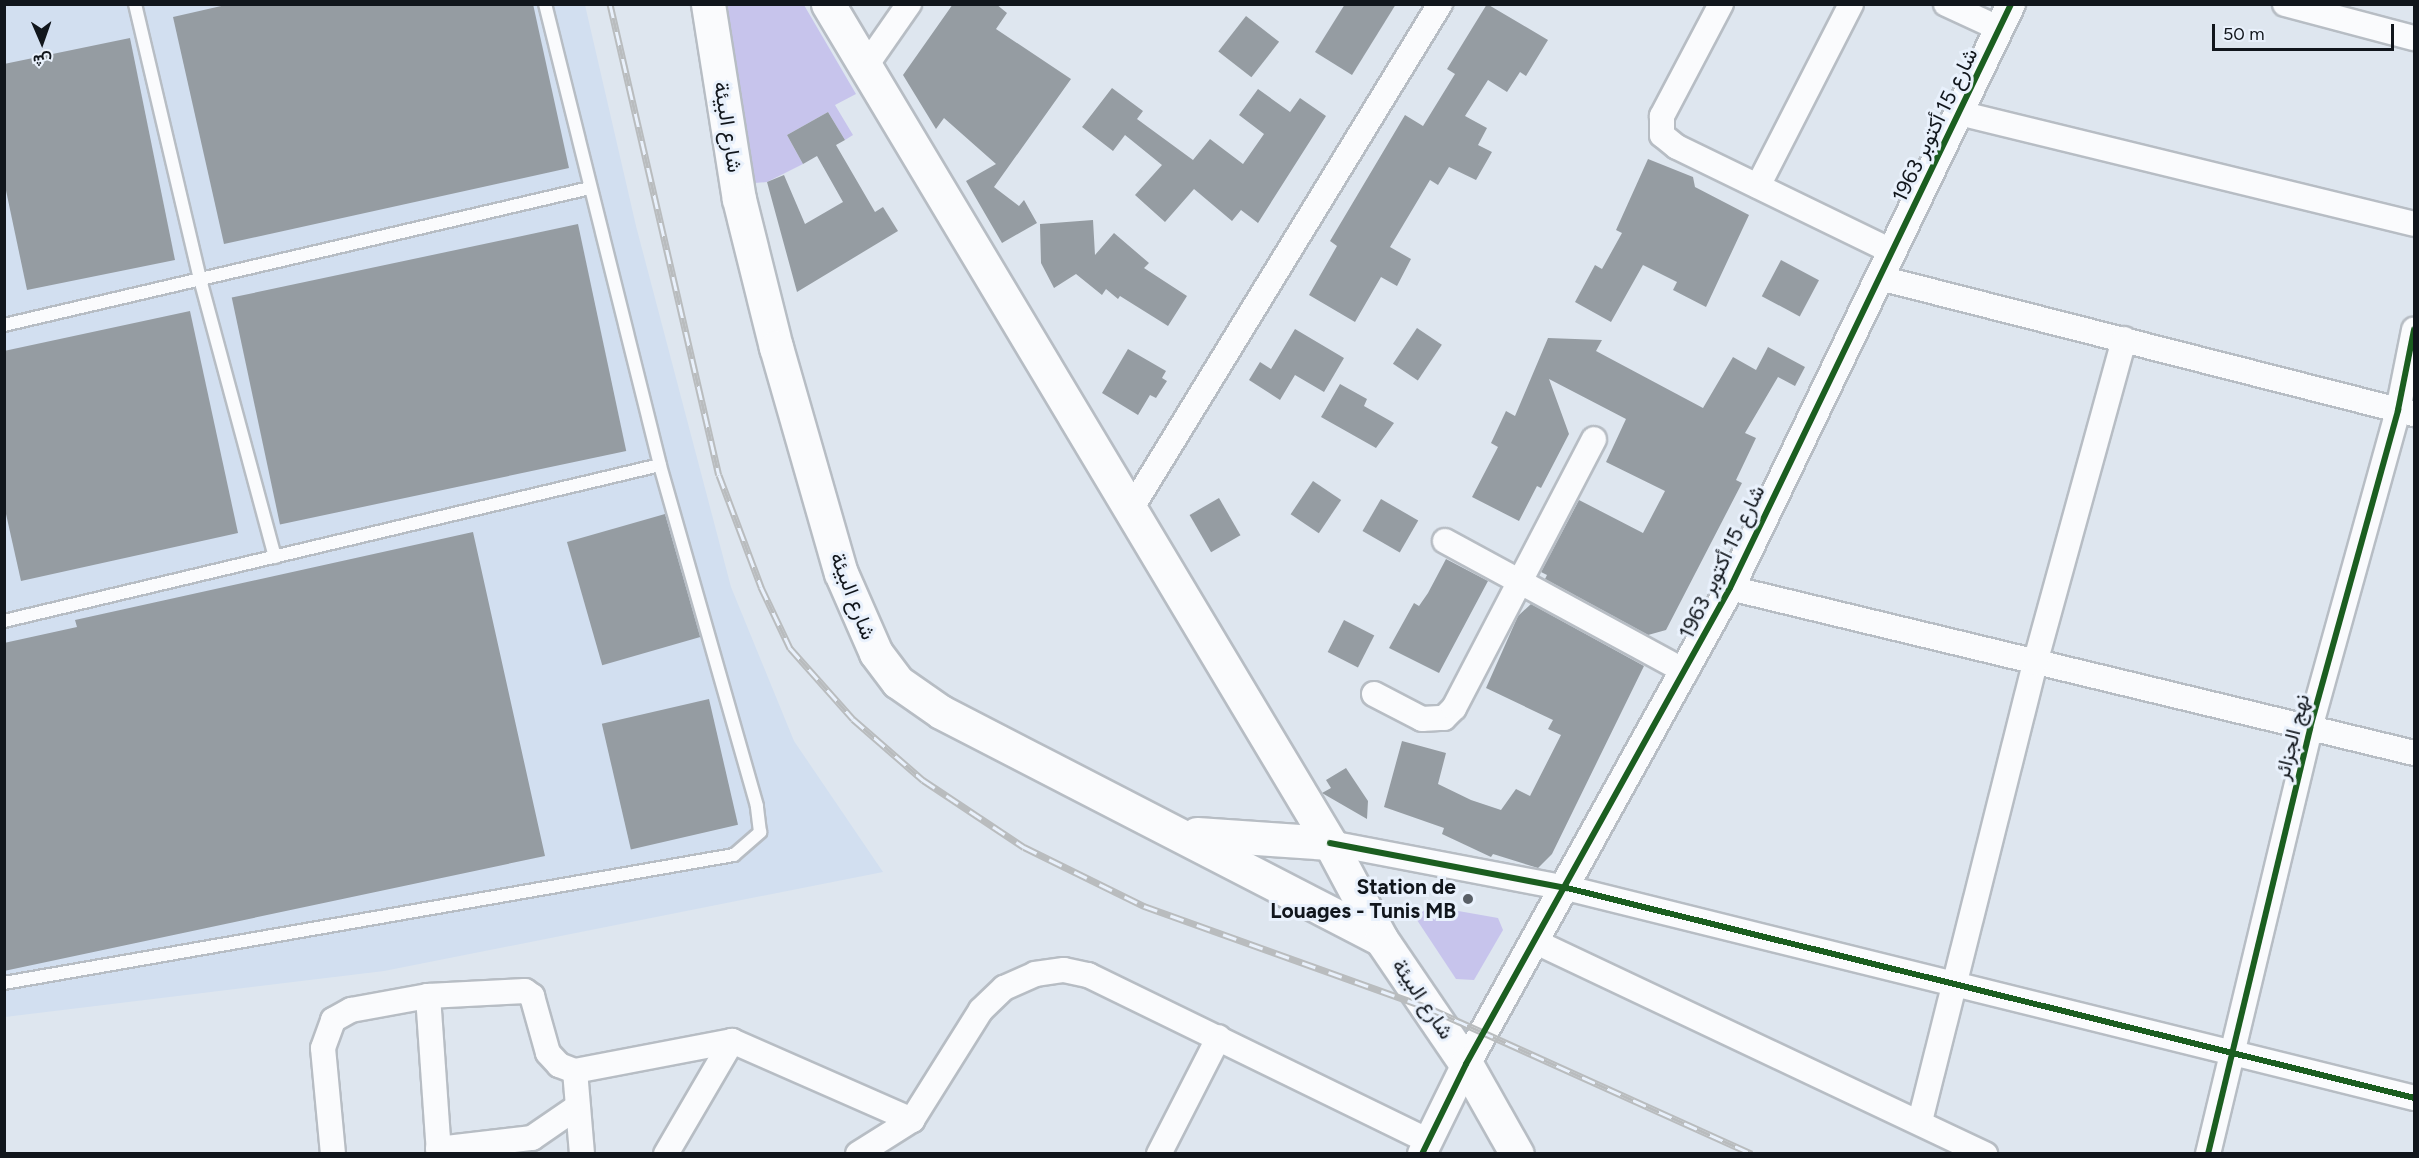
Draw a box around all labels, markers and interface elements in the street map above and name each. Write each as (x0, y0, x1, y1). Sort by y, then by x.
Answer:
north arrow (12, 12, 72, 72)
scale bar (2215, 12, 2396, 50)
text: 50 m (2223, 23, 2265, 45)
street label: شارع 15 أكتوبر 1963 (1887, 44, 1983, 206)
text: ش (33, 51, 53, 70)
street label: شارع البيئة (708, 80, 748, 174)
street label: شارع 15 أكتوبر 1963 (1674, 481, 1770, 643)
street label: شارع البيئة (825, 549, 881, 643)
street label: نهج الجزائر (2269, 692, 2315, 782)
place label: Station de Louages - Tunis MB (1270, 874, 1456, 924)
marker: Station de Louages - Tunis MB (1461, 892, 1475, 906)
street label: شارع البيئة (1387, 954, 1459, 1044)

